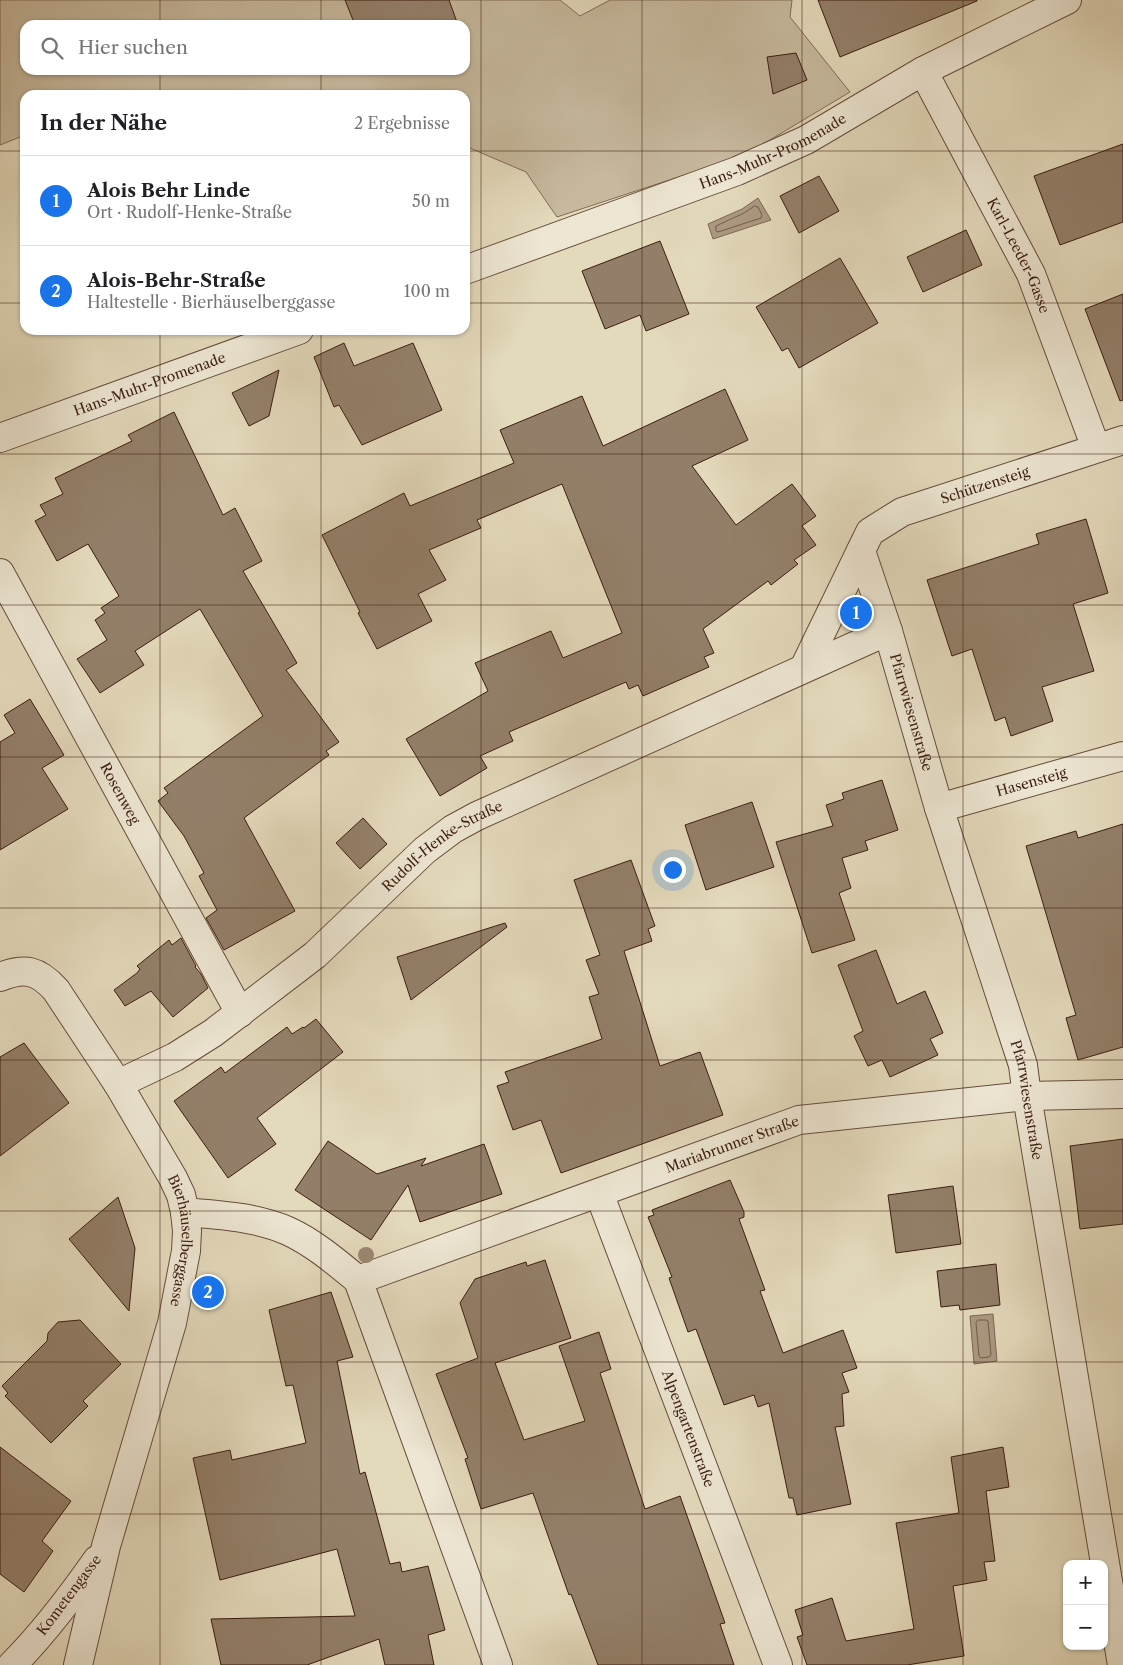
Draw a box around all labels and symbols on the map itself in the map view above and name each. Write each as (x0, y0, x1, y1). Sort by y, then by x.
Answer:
street label: Hans-Muhr-Promenade (697, 109, 850, 193)
street label: Karl-Leeder-Gasse (983, 195, 1054, 316)
street label: Hans-Muhr-Promenade (71, 348, 228, 420)
street label: Schützensteig (938, 462, 1032, 508)
pin: 1 (840, 594, 872, 632)
street label: Pfarrwiesenstraße (886, 651, 937, 773)
street label: Rosenweg (96, 759, 145, 828)
street label: Hasensteig (994, 763, 1069, 800)
street label: Rudolf-Henke-Straße (378, 797, 505, 895)
your location (660, 857, 686, 883)
street label: Pfarrwiesenstraße (1006, 1038, 1047, 1161)
street label: Mariabrunner Straße (663, 1112, 802, 1177)
street label: Bierhäuselberggasse (164, 1172, 196, 1309)
pin: 2 (192, 1273, 224, 1311)
street label: Alpengartenstraße (658, 1367, 719, 1490)
street label: Kometengasse (33, 1551, 105, 1639)

